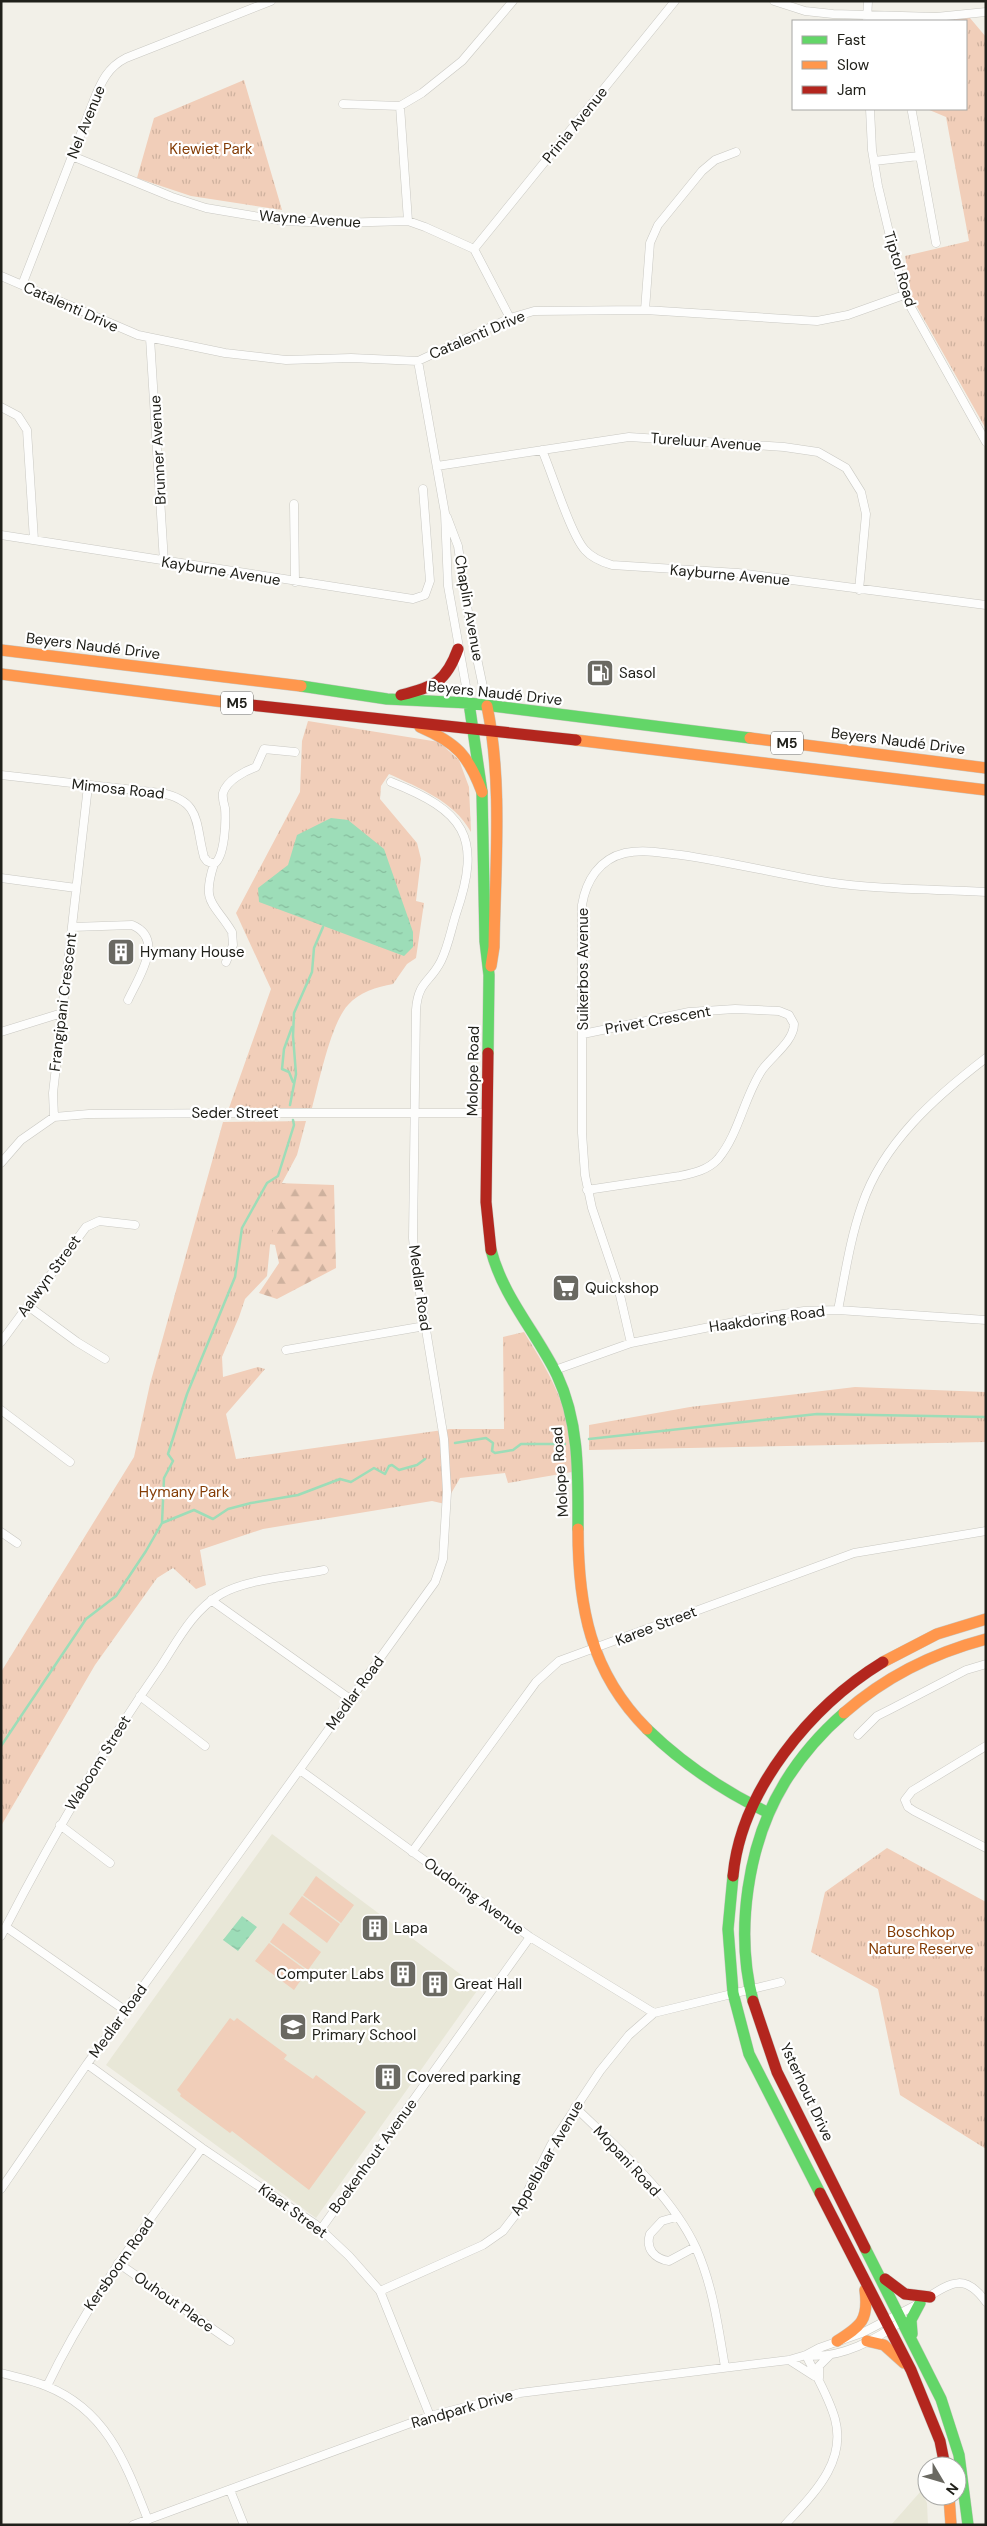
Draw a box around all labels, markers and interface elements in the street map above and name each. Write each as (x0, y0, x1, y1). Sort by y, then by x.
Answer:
legend (792, 20, 967, 110)
text: Fast (837, 30, 866, 50)
text: Slow (837, 55, 870, 75)
text: Jam (837, 80, 866, 100)
street label: Nel Avenue (62, 82, 110, 162)
street label: Prinia Avenue (538, 82, 612, 168)
park label: Kiewiet Park (169, 139, 253, 159)
street label: Wayne Avenue (258, 205, 362, 233)
street label: Tiptol Road (879, 229, 921, 309)
street label: Catalenti Drive (20, 277, 122, 337)
street label: Catalenti Drive (426, 306, 528, 364)
street label: Brunner Avenue (145, 395, 171, 505)
street label: Tureluur Avenue (650, 428, 762, 456)
street label: Kayburne Avenue (160, 552, 282, 590)
street label: Chaplin Avenue (450, 553, 488, 663)
street label: Kayburne Avenue (669, 560, 791, 590)
street label: Beyers Naudé Drive (25, 628, 161, 664)
fuel station icon: Sasol (585, 658, 615, 688)
place label: Sasol (619, 663, 656, 683)
street label: Beyers Naudé Drive (427, 676, 563, 710)
road number: M5 (221, 691, 253, 714)
street label: Beyers Naudé Drive (830, 723, 966, 759)
road number: M5 (771, 731, 803, 754)
street label: Mimosa Road (71, 774, 165, 804)
street label: Suikerbos Avenue (573, 908, 593, 1030)
street label: Frangipani Crescent (45, 931, 81, 1073)
building icon: Hymany House (106, 937, 136, 967)
place label: Hymany House (140, 942, 245, 962)
street label: Privet Crescent (603, 1001, 713, 1039)
street label: Molope Road (462, 1026, 484, 1116)
street label: Seder Street (191, 1103, 279, 1123)
street label: Aalwyn Street (13, 1231, 85, 1321)
street label: Medlar Road (404, 1244, 436, 1332)
supermarket icon: Quickshop (551, 1273, 581, 1303)
place label: Quickshop (585, 1278, 659, 1298)
street label: Haakdoring Road (708, 1301, 826, 1337)
street label: Molope Road (547, 1426, 573, 1518)
park label: Hymany Park (139, 1482, 230, 1502)
street label: Karee Street (613, 1601, 700, 1651)
street label: Medlar Road (321, 1652, 389, 1734)
street label: Waboom Street (61, 1711, 135, 1815)
street label: Oudoring Avenue (420, 1853, 528, 1939)
building icon: Lapa (360, 1913, 390, 1943)
place label: Lapa (394, 1918, 428, 1938)
park label: Boschkop Nature Reserve (868, 1922, 974, 1959)
building icon: Computer Labs (388, 1959, 418, 1989)
place label: Computer Labs (276, 1964, 384, 1984)
building icon: Great Hall (420, 1969, 450, 1999)
place label: Great Hall (454, 1974, 522, 1994)
street label: Medlar Road (84, 1980, 152, 2062)
place label: Rand Park Primary School (312, 2008, 416, 2045)
school or university icon: Rand Park Primary School (278, 2012, 308, 2042)
street label: Ysterhout Drive (776, 2040, 838, 2144)
building icon: Covered parking (373, 2062, 403, 2092)
place label: Covered parking (407, 2067, 521, 2087)
street label: Boekenhout Avenue (324, 2094, 422, 2218)
street label: Appelblaar Avenue (506, 2097, 588, 2219)
street label: Mopani Road (589, 2121, 665, 2201)
street label: Kiaat Street (254, 2179, 332, 2243)
street label: Kersboom Road (79, 2213, 159, 2315)
street label: Ouhout Place (130, 2267, 218, 2337)
street label: Randpark Drive (409, 2385, 515, 2433)
north arrow (917, 2456, 967, 2506)
text: N (942, 2479, 962, 2499)

